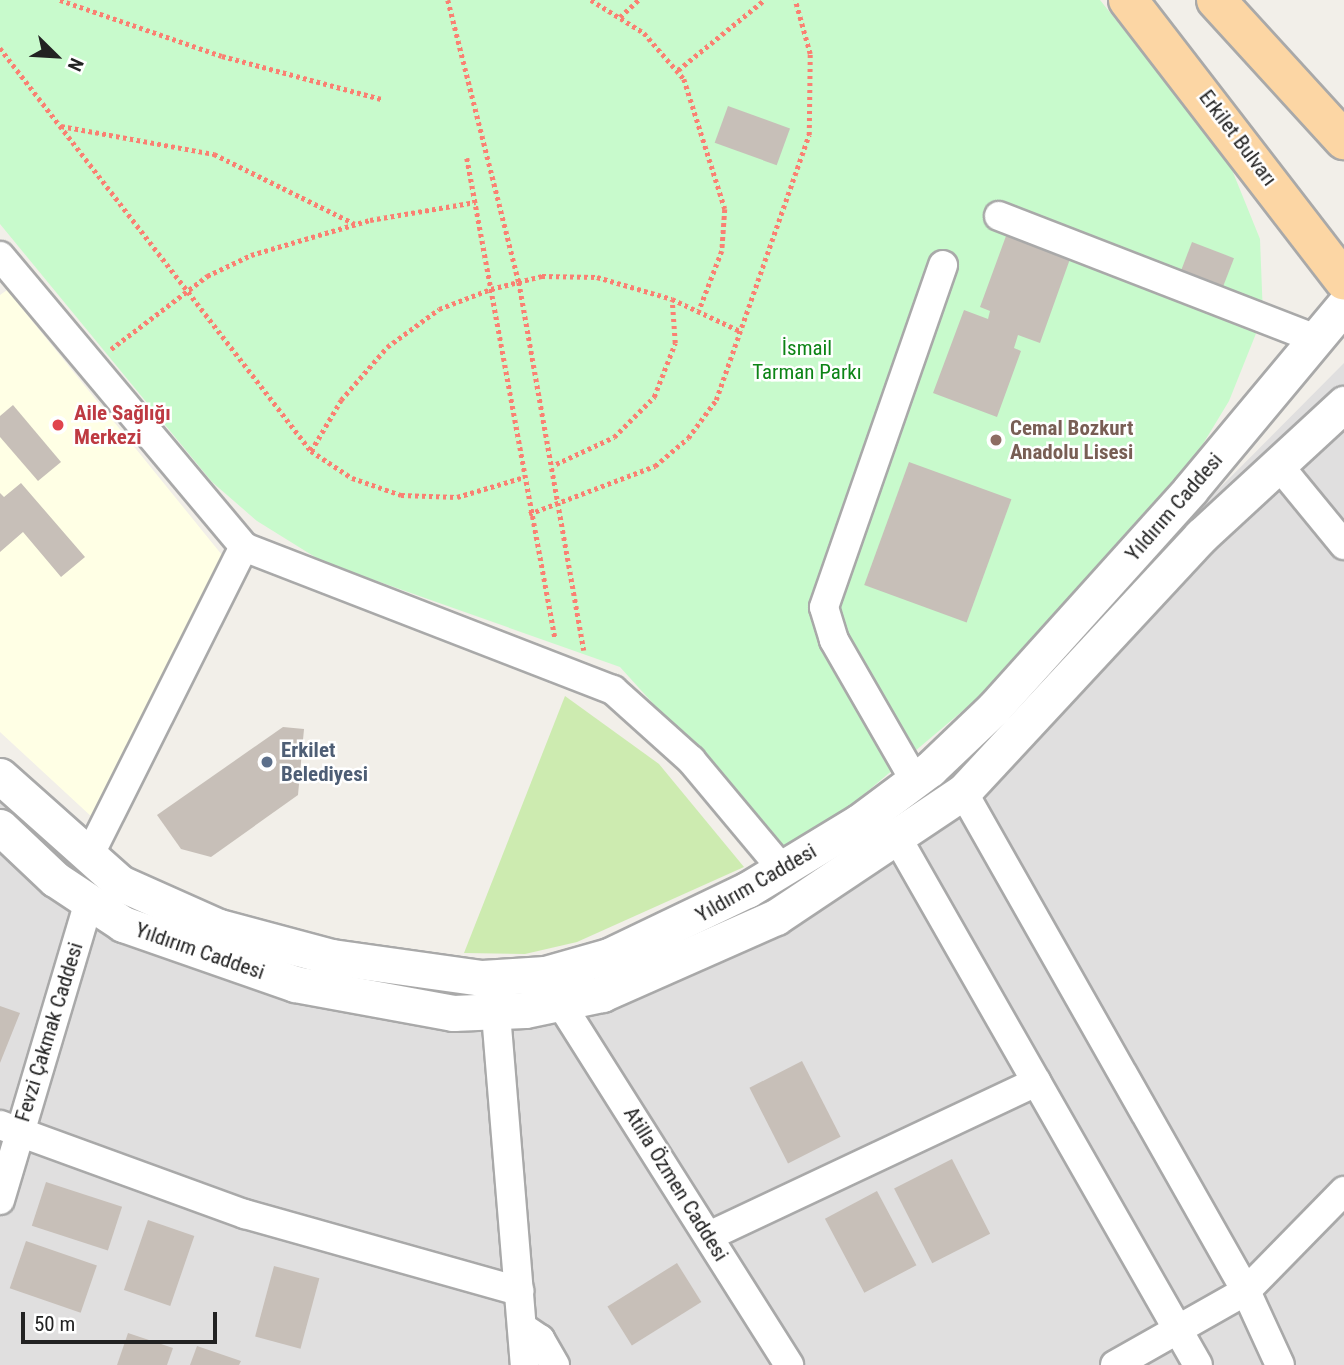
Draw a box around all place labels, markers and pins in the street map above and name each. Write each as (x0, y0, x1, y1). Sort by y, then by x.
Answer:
place label: Aile Sağlığı Merkezi (74, 400, 171, 450)
marker: Aile Sağlığı Merkezi (48, 415, 68, 435)
place label: Cemal Bozkurt Anadolu Lisesi (1010, 415, 1133, 465)
marker: Cemal Bozkurt Anadolu Lisesi (988, 432, 1004, 448)
place label: Erkilet Belediyesi (281, 737, 368, 787)
marker: Erkilet Belediyesi (259, 754, 275, 770)

